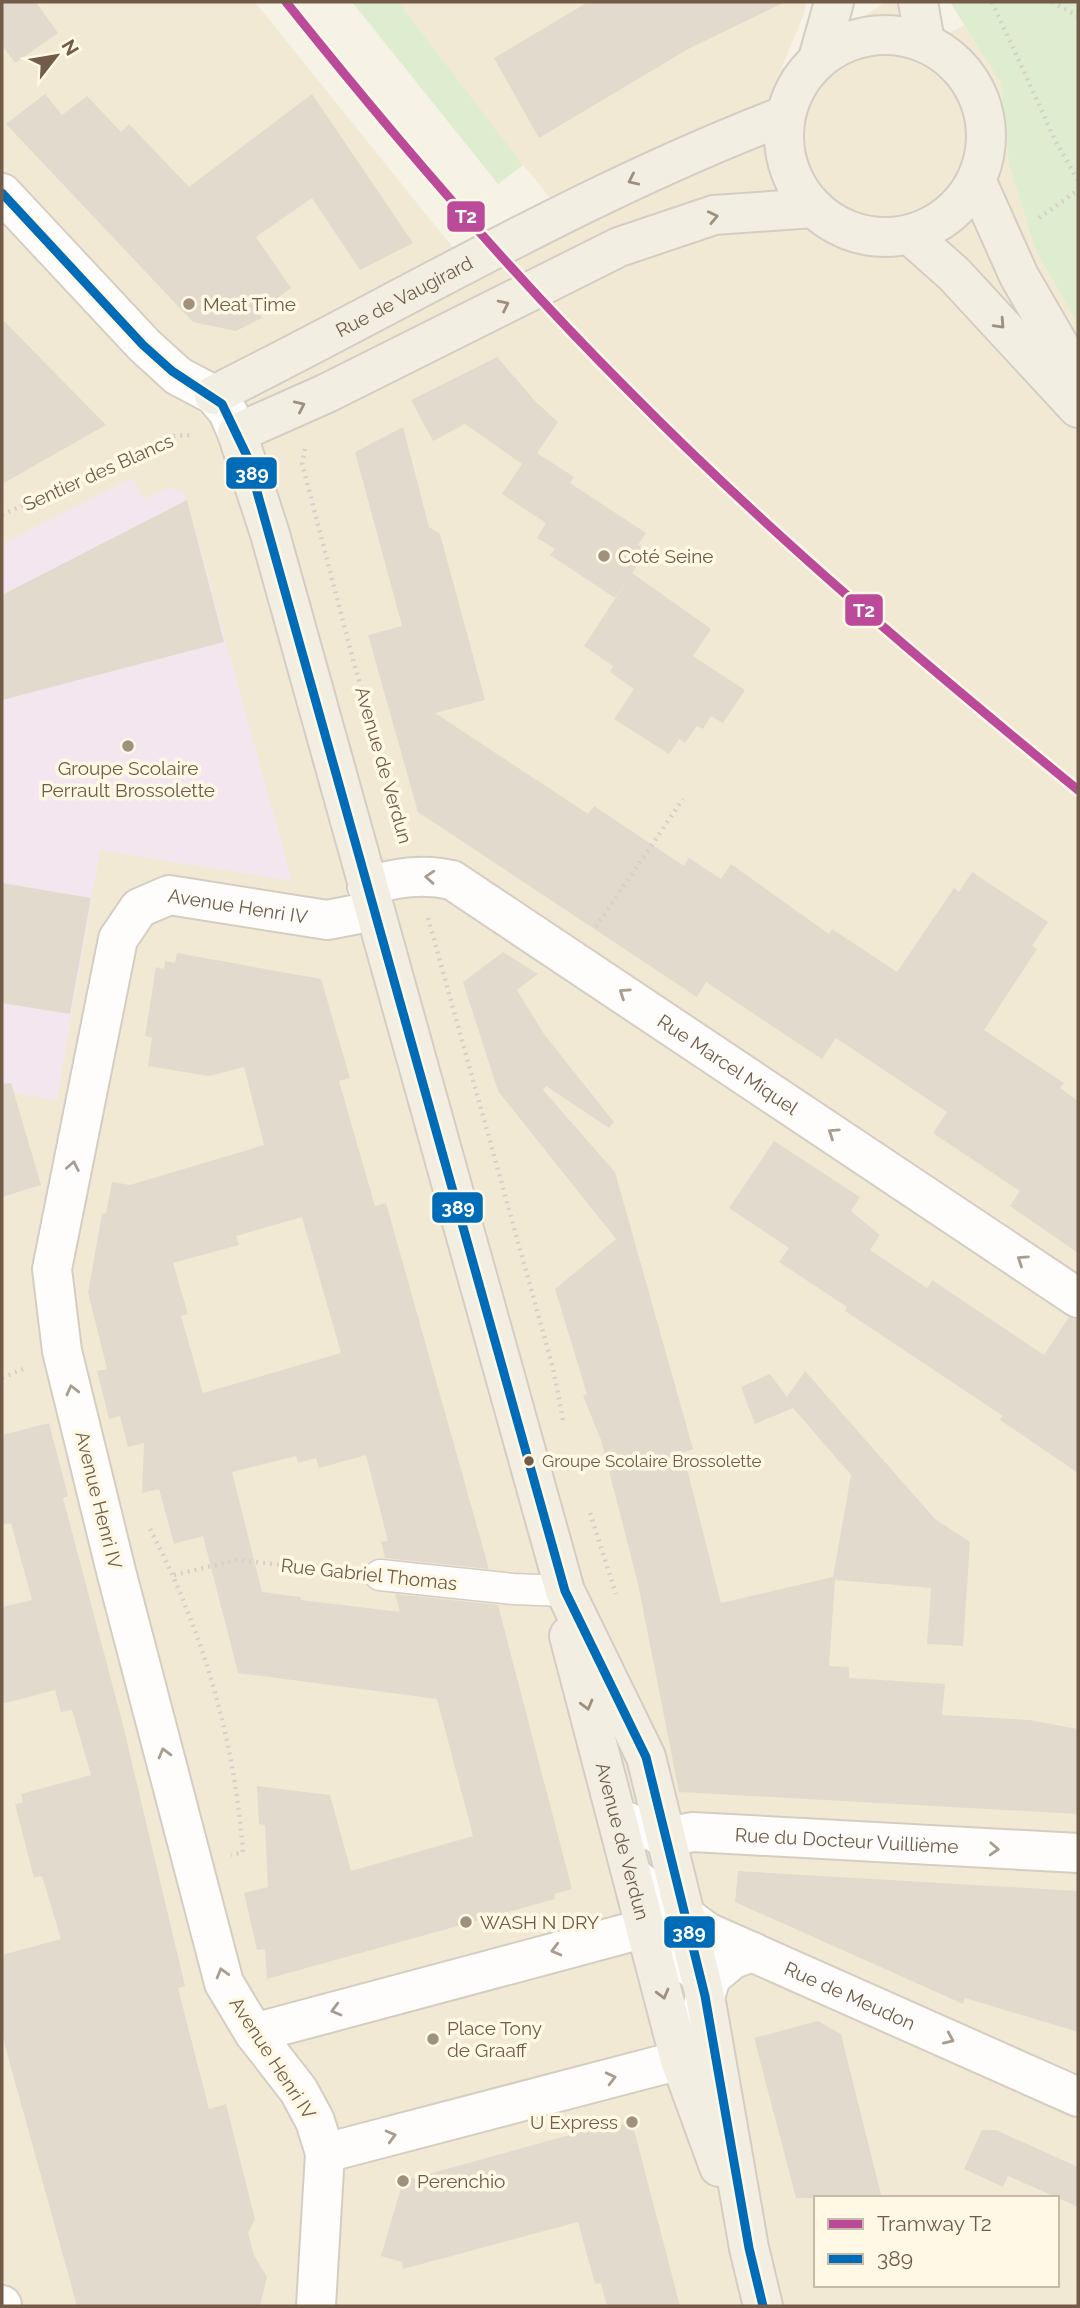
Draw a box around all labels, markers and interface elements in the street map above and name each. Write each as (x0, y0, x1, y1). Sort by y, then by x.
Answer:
north arrow (21, 21, 91, 91)
text: N (57, 35, 84, 59)
one-way arrow (628, 172, 640, 186)
line badge: T2 (446, 200, 486, 233)
text: T2 (455, 205, 477, 227)
one-way arrow (707, 211, 719, 226)
street label: Rue de Vaugirard (332, 251, 476, 341)
place label: Meat Time (203, 293, 296, 315)
marker: Meat Time (181, 296, 197, 312)
one-way arrow (497, 299, 509, 313)
one-way arrow (992, 316, 1005, 329)
one-way arrow (292, 400, 305, 414)
street label: Sentier des Blancs (19, 429, 177, 515)
line badge: 389 (225, 456, 278, 490)
text: 389 (235, 462, 269, 484)
place label: Coté Seine (618, 545, 713, 567)
marker: Coté Seine (596, 548, 612, 564)
line badge: T2 (844, 593, 884, 627)
text: T2 (853, 599, 875, 621)
street label: Avenue de Verdun (351, 684, 417, 846)
marker: Groupe Scolaire Perrault Brossolette (120, 738, 136, 754)
place label: Groupe Scolaire Perrault Brossolette (41, 757, 215, 801)
one-way arrow (425, 869, 436, 884)
street label: Avenue Henri IV (167, 884, 309, 928)
one-way arrow (619, 988, 632, 1001)
street label: Rue Marcel Miquel (654, 1010, 803, 1119)
one-way arrow (828, 1129, 841, 1141)
one-way arrow (64, 1160, 79, 1172)
line badge: 389 (431, 1191, 484, 1224)
text: 389 (441, 1196, 475, 1218)
one-way arrow (1016, 1255, 1029, 1268)
one-way arrow (66, 1384, 80, 1396)
street label: Avenue Henri IV (71, 1429, 127, 1571)
place label: Groupe Scolaire Brossolette (542, 1451, 762, 1471)
marker: Groupe Scolaire Brossolette (522, 1454, 536, 1468)
street label: Rue Gabriel Thomas (280, 1554, 458, 1594)
one-way arrow (579, 1699, 593, 1711)
one-way arrow (158, 1747, 172, 1759)
street label: Avenue de Verdun (592, 1760, 654, 1922)
street label: Rue du Docteur Vuillième (734, 1823, 959, 1857)
one-way arrow (988, 1841, 999, 1856)
place label: WASH N DRY (480, 1911, 600, 1933)
marker: WASH N DRY (458, 1914, 474, 1930)
line badge: 389 (663, 1915, 716, 1949)
text: 389 (672, 1921, 706, 1943)
one-way arrow (550, 1942, 562, 1956)
street label: Rue de Meudon (781, 1957, 919, 2034)
one-way arrow (215, 1967, 230, 1979)
one-way arrow (655, 1988, 669, 2000)
street label: Avenue Henri IV (225, 1993, 321, 2123)
one-way arrow (331, 2002, 343, 2016)
place label: Place Tony de Graaff (447, 2017, 542, 2061)
marker: Place Tony de Graaff (425, 2031, 441, 2047)
one-way arrow (941, 2031, 954, 2045)
one-way arrow (605, 2072, 617, 2086)
place label: U Express (530, 2111, 618, 2133)
marker: U Express (624, 2114, 640, 2130)
one-way arrow (385, 2130, 397, 2144)
place label: Perenchio (417, 2170, 505, 2192)
marker: Perenchio (395, 2173, 411, 2189)
legend (814, 2196, 1059, 2287)
text: Tramway T2 (877, 2211, 992, 2236)
text: 389 (877, 2246, 913, 2271)

